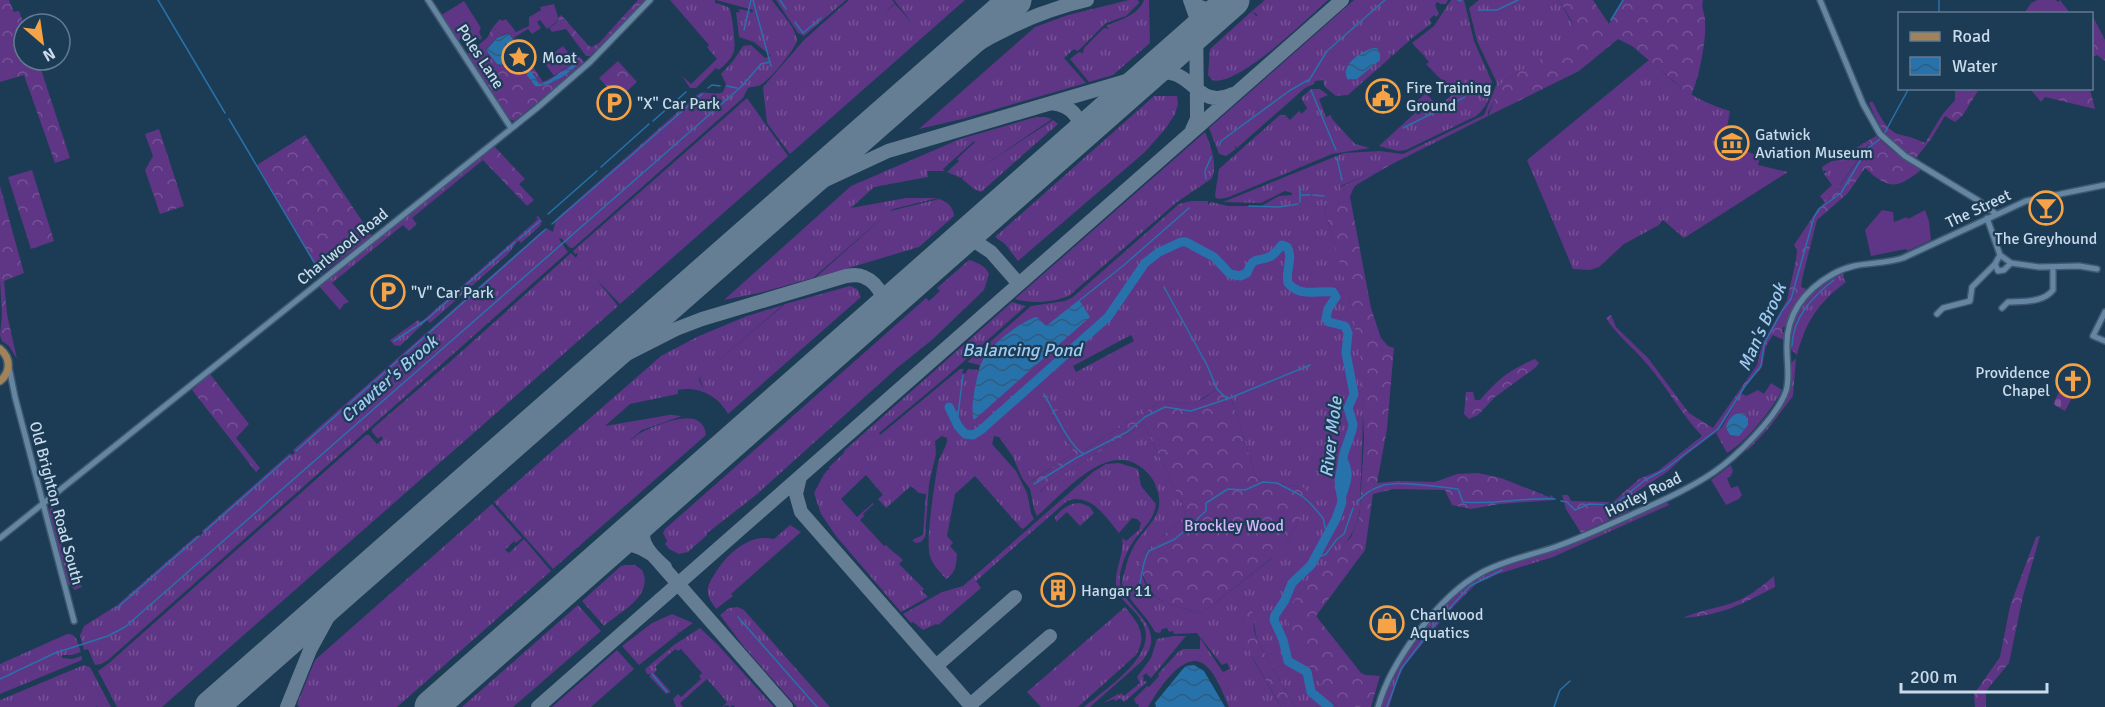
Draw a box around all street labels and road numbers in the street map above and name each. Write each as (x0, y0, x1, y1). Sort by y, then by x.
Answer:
street label: Poles Lane (452, 20, 508, 93)
street label: The Street (1943, 185, 2015, 233)
street label: Charlwood Road (293, 204, 392, 290)
street label: Old Brighton Road South (25, 419, 87, 587)
street label: Horley Road (1602, 468, 1685, 522)

